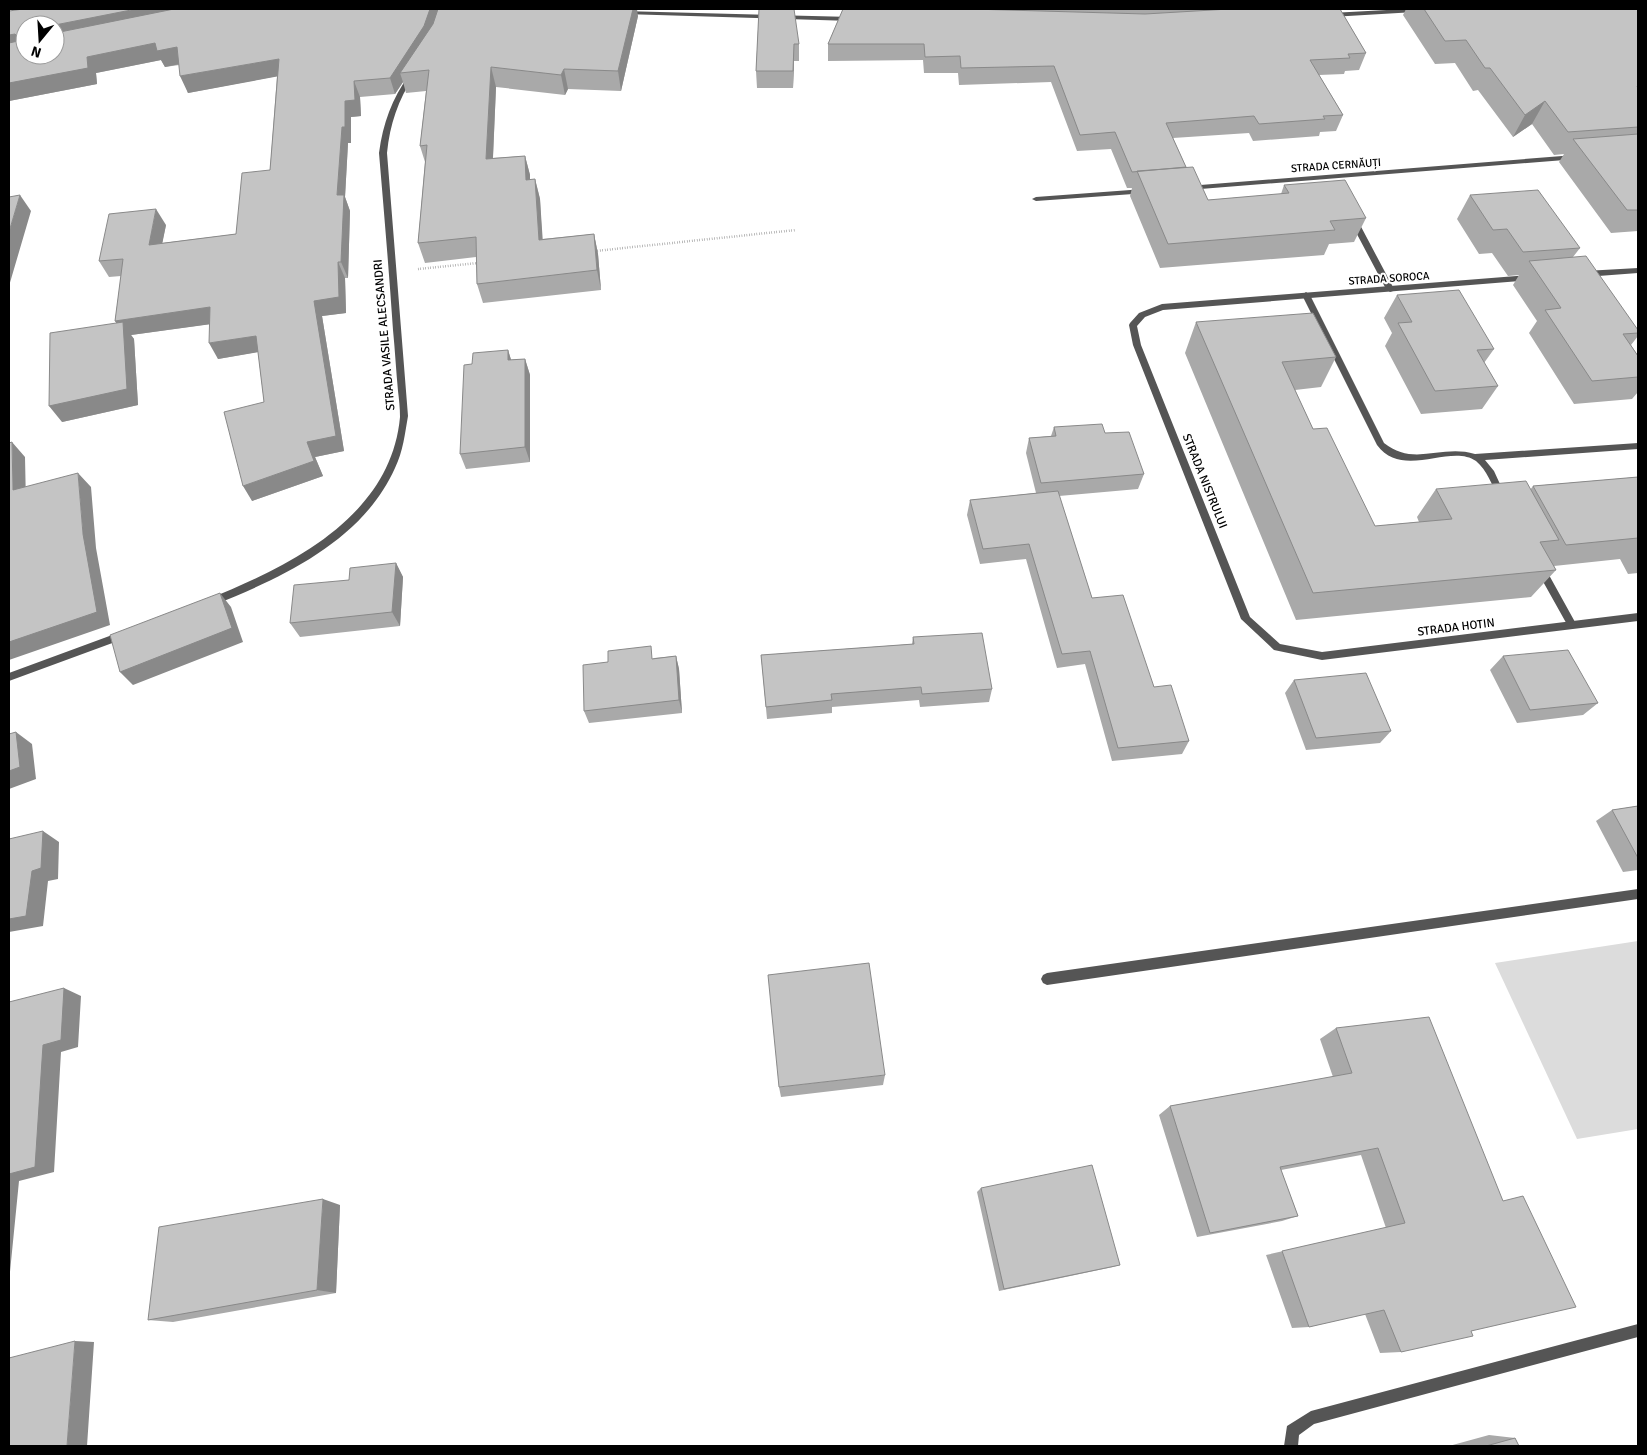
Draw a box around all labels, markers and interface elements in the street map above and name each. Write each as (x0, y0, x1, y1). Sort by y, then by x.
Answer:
north arrow (15, 15, 65, 65)
text: N (29, 42, 43, 61)
street label: STRADA CERNĂUȚI (1291, 155, 1381, 175)
street label: STRADA VASILE ALECSANDRI (370, 259, 399, 411)
street label: STRADA SOROCA (1348, 269, 1430, 288)
street label: STRADA NISTRULUI (1179, 432, 1230, 531)
street label: STRADA HOTIN (1417, 615, 1496, 640)

